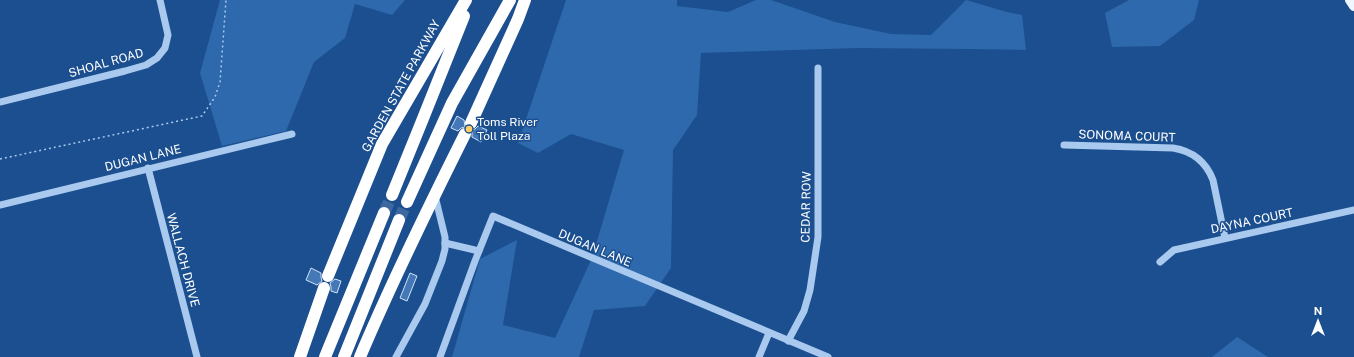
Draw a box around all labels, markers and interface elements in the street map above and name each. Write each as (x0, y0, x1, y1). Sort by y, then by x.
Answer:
street label: GARDEN STATE PARKWAY (359, 17, 444, 155)
street label: SHOAL ROAD (67, 46, 145, 80)
place label: Toms River Toll Plaza (477, 115, 538, 143)
marker: Toms River Toll Plaza (464, 124, 474, 134)
street label: SONOMA COURT (1078, 127, 1176, 145)
street label: DUGAN LANE (103, 142, 183, 174)
street label: CEDAR ROW (798, 171, 814, 243)
street label: DAYNA COURT (1210, 205, 1294, 237)
street label: WALLACH DRIVE (164, 212, 202, 308)
street label: DUGAN LANE (556, 226, 634, 270)
north arrow (1298, 301, 1338, 341)
text: N (1314, 305, 1322, 317)

